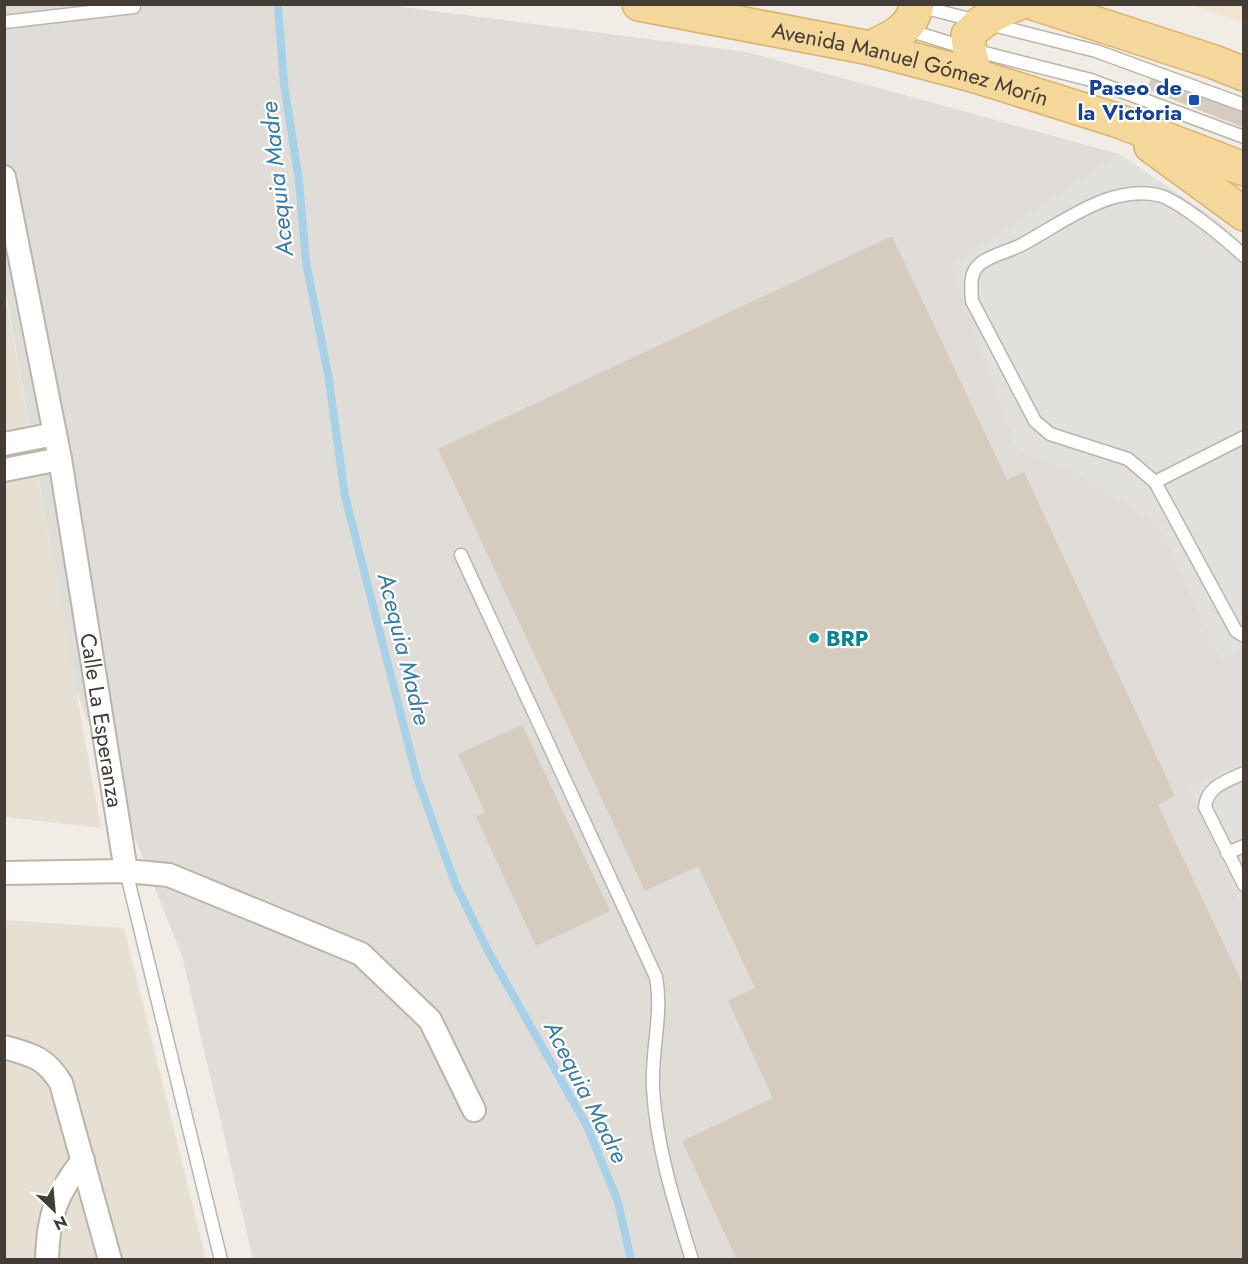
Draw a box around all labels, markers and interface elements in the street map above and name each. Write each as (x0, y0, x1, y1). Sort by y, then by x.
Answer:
street label: Avenida Manuel Gómez Morín (769, 14, 1053, 114)
place label: Paseo de la Victoria (1078, 71, 1182, 128)
marker: Paseo de la Victoria (1187, 93, 1201, 107)
water label: Acequia Madre (251, 100, 302, 259)
water label: Acequia Madre (368, 568, 440, 729)
place label: BRP (826, 622, 869, 654)
street label: Calle La Esperanza (72, 631, 132, 810)
marker: BRP (807, 631, 821, 645)
water label: Acequia Madre (535, 1014, 637, 1169)
north arrow (24, 1180, 84, 1240)
text: N (50, 1210, 71, 1236)

